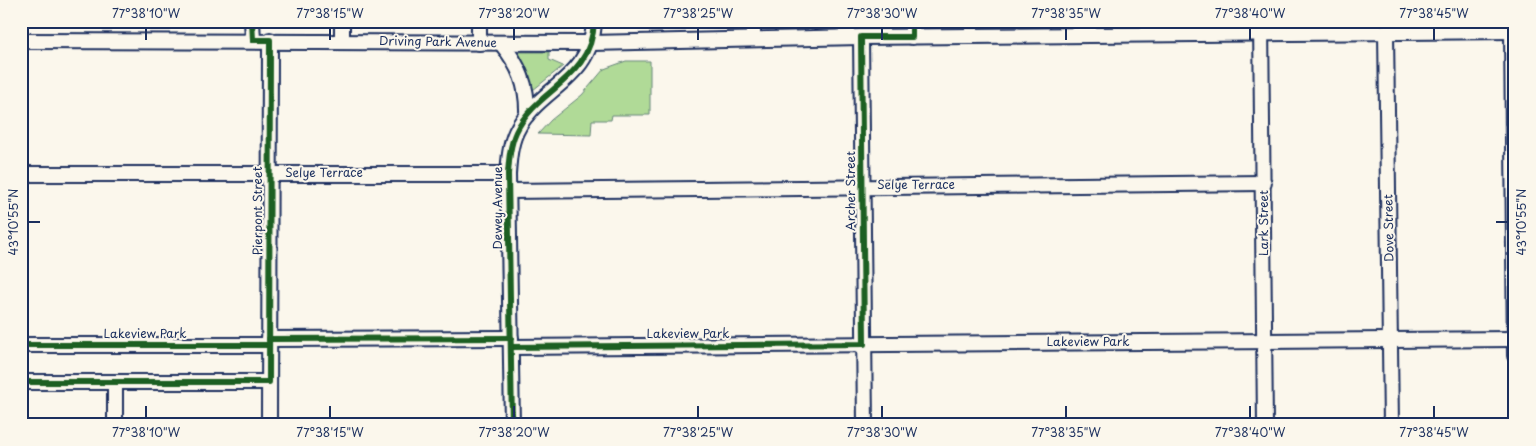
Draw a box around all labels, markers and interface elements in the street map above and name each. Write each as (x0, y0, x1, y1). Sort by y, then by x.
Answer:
text: 77°38'10"W (112, 4, 181, 22)
text: 77°38'15"W (296, 4, 364, 22)
text: 77°38'20"W (478, 4, 550, 22)
text: 77°38'25"W (663, 4, 734, 22)
text: 77°38'30"W (847, 4, 918, 22)
text: 77°38'35"W (1031, 4, 1101, 22)
text: 77°38'40"W (1215, 4, 1286, 22)
text: 77°38'45"W (1399, 4, 1469, 22)
street label: Driving Park Avenue (379, 31, 498, 51)
street label: Archer Street (841, 151, 859, 231)
street label: Selye Terrace (285, 163, 363, 181)
street label: Pierpont Street (248, 166, 266, 256)
street label: Dewey Avenue (488, 166, 506, 250)
street label: Selye Terrace (877, 175, 955, 193)
text: 43°10'55"N (4, 189, 22, 255)
text: 43°10'55"N (1512, 189, 1530, 255)
street label: Lark Street (1254, 190, 1272, 256)
street label: Dove Street (1378, 194, 1398, 262)
street label: Lakeview Park (104, 324, 186, 342)
street label: Lakeview Park (647, 324, 729, 342)
street label: Lakeview Park (1047, 332, 1129, 350)
text: 77°38'10"W (112, 423, 181, 441)
text: 77°38'15"W (296, 423, 364, 441)
text: 77°38'20"W (478, 423, 550, 441)
text: 77°38'25"W (663, 423, 734, 441)
text: 77°38'30"W (847, 423, 918, 441)
text: 77°38'35"W (1031, 423, 1101, 441)
text: 77°38'40"W (1215, 423, 1286, 441)
text: 77°38'45"W (1399, 423, 1469, 441)

